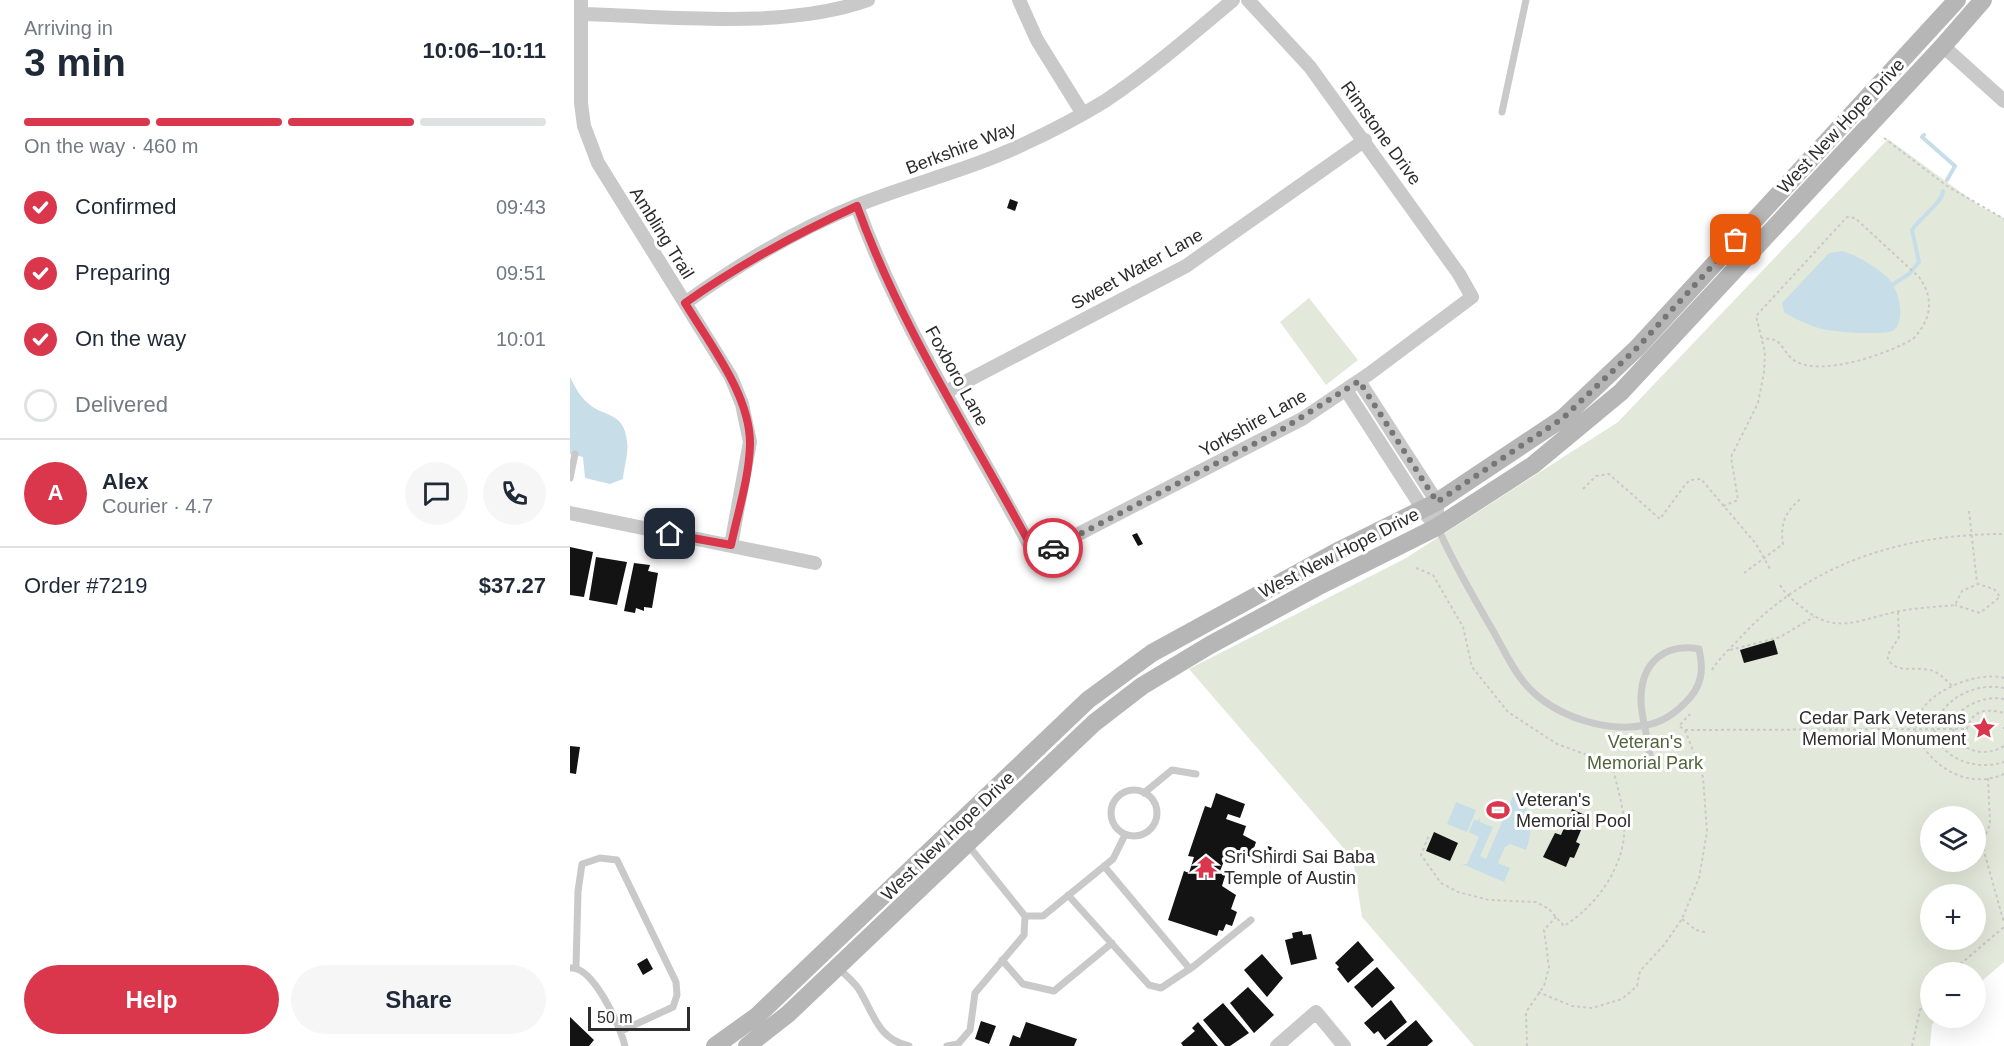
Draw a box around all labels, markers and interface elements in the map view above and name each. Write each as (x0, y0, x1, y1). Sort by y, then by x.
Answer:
text: Arriving in (24, 17, 113, 39)
text: 10:06–10:11 (422, 38, 546, 63)
text: 3 min (24, 41, 126, 84)
street label: West New Hope Drive (1773, 55, 1909, 197)
street label: Rimstone Drive (1337, 77, 1425, 189)
street label: Berkshire Way (903, 118, 1019, 178)
text: On the way · 460 m (24, 135, 199, 157)
street label: Ambling Trail (626, 184, 698, 282)
icon: check (24, 191, 57, 224)
text: Confirmed (75, 194, 176, 219)
text: 09:43 (496, 196, 546, 218)
pin (1710, 214, 1761, 265)
icon: bag (1719, 223, 1752, 256)
street label: Sweet Water Lane (1068, 225, 1206, 313)
icon: check (24, 257, 57, 290)
text: Preparing (75, 260, 170, 285)
text: 09:51 (496, 262, 546, 284)
icon: check (24, 323, 57, 356)
street label: Foxboro Lane (921, 323, 993, 429)
text: On the way (75, 326, 186, 351)
text: 10:01 (496, 328, 546, 350)
street label: Yorkshire Lane (1196, 385, 1310, 461)
text: Delivered (75, 392, 168, 417)
button: chat (405, 462, 468, 525)
button: phone (483, 462, 546, 525)
text: Alex (102, 469, 148, 494)
text: A (48, 480, 63, 505)
text: Courier · 4.7 (102, 495, 213, 517)
street label: West New Hope Drive (1256, 504, 1422, 602)
pin (644, 508, 695, 559)
icon: home (653, 517, 686, 550)
courier (1023, 518, 1083, 578)
icon: car (1037, 532, 1070, 565)
text: Order #7219 (24, 573, 148, 598)
text: $37.27 (479, 573, 546, 598)
place label: Cedar Park Veterans Memorial Monument (1799, 708, 1966, 749)
place icon: Cedar Park Veterans Memorial Monument (1971, 715, 1997, 741)
park label: Veteran's Memorial Park (1587, 732, 1704, 773)
street label: West New Hope Drive (877, 767, 1019, 905)
place label: Veteran's Memorial Pool (1516, 790, 1631, 831)
sports icon: Veteran's Memorial Pool (1485, 797, 1511, 823)
map controls (1920, 806, 1986, 1028)
button: layers (1920, 806, 1986, 872)
place label: Sri Shirdi Sai Baba Temple of Austin (1224, 847, 1376, 888)
temple icon: Sri Shirdi Sai Baba Temple of Austin (1193, 854, 1219, 880)
button: + (1920, 884, 1986, 950)
button: − (1920, 962, 1986, 1028)
button: Help (24, 965, 279, 1034)
button: Share (291, 965, 546, 1034)
scale bar (588, 1004, 690, 1032)
text: 50 m (597, 1009, 633, 1026)

